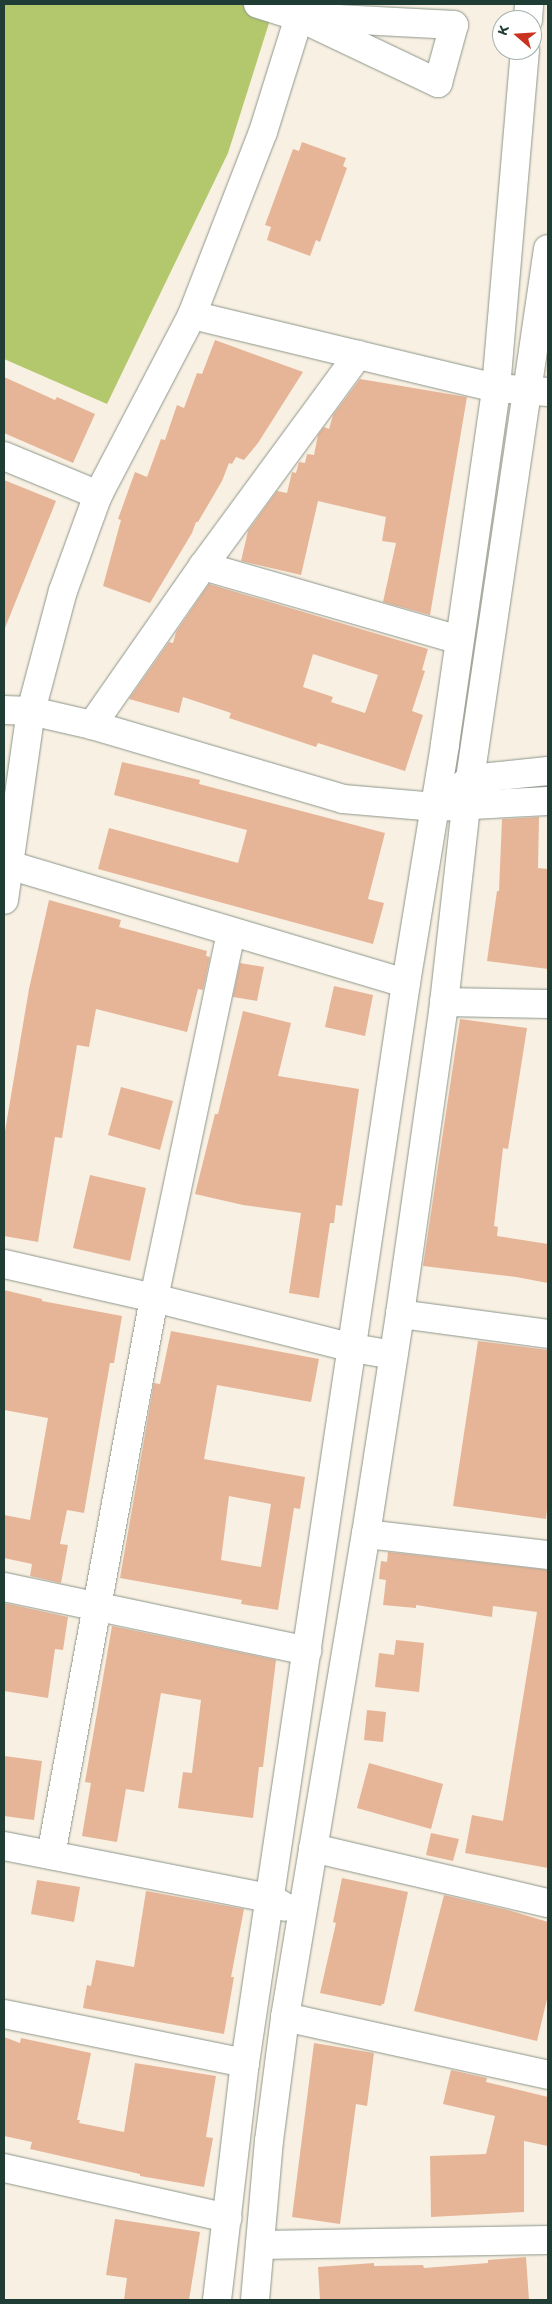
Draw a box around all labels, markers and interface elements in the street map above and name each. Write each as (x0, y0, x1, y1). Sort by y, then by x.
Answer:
north arrow (492, 10, 542, 60)
text: K (494, 23, 513, 37)

